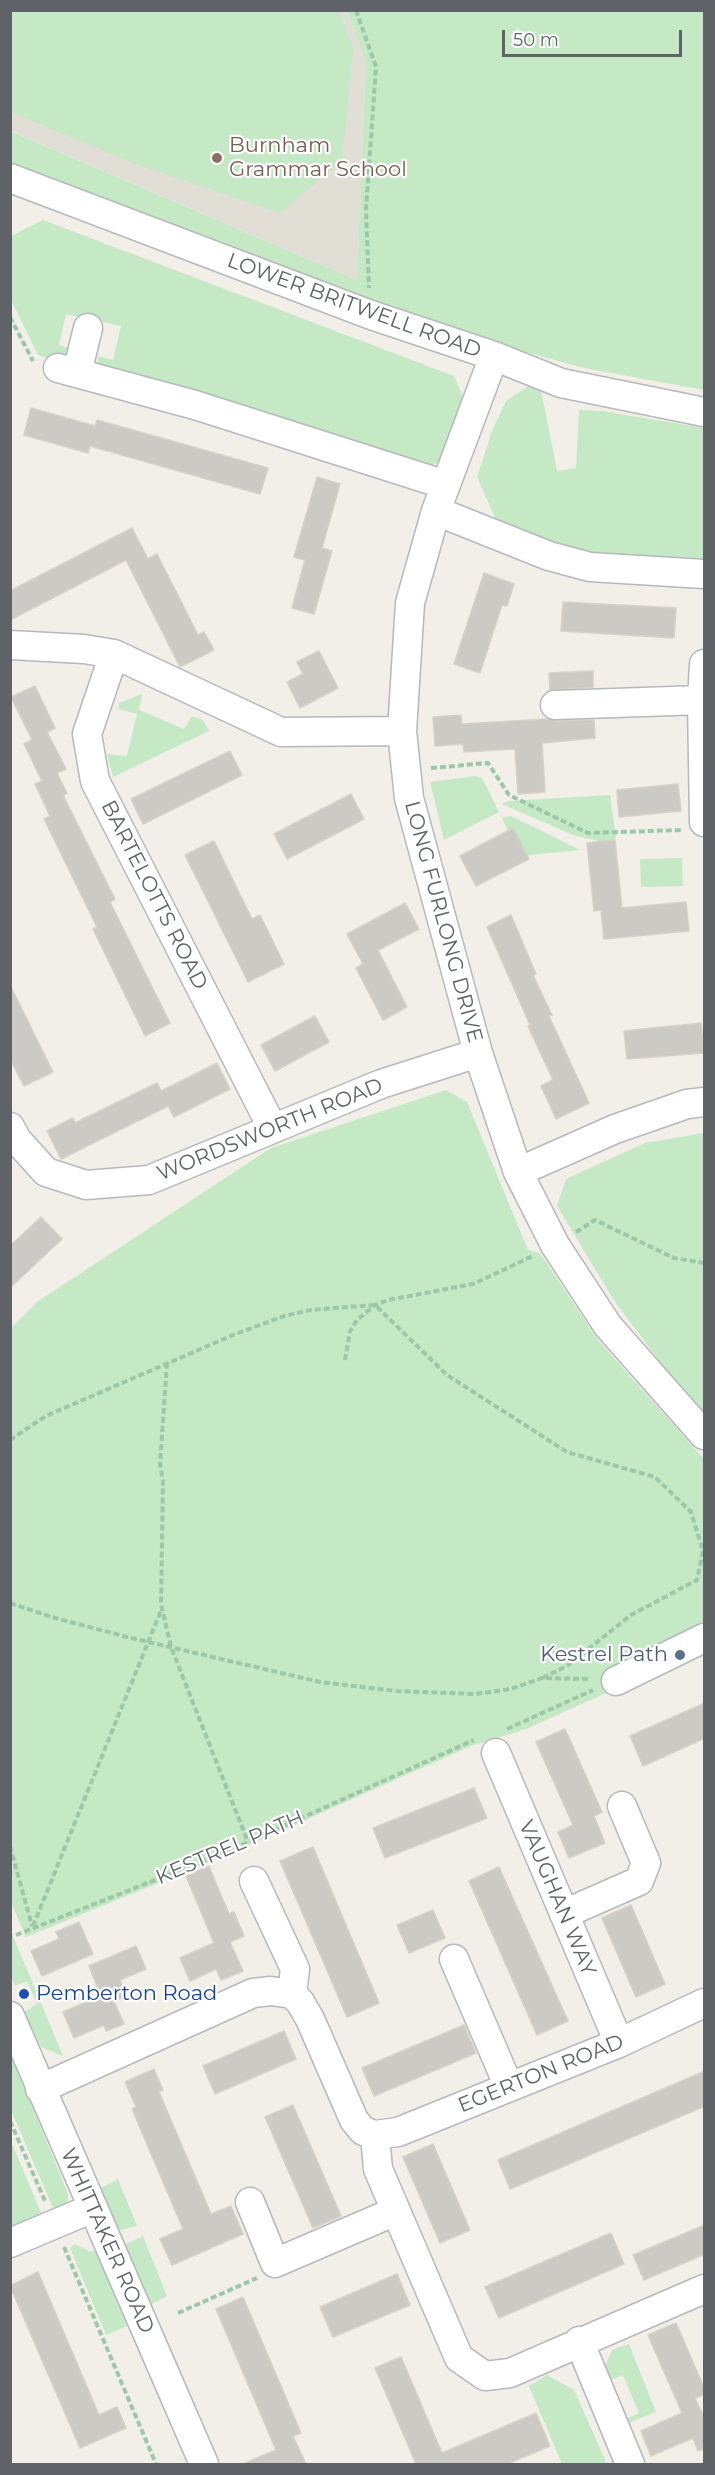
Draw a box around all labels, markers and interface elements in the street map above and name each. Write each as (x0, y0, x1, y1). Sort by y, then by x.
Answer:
scale bar (505, 18, 685, 56)
text: 50 m (513, 29, 559, 51)
place label: Burnham Grammar School (229, 133, 407, 183)
marker: Burnham Grammar School (210, 151, 224, 165)
street label: LOWER BRITWELL ROAD (223, 248, 485, 364)
street label: BARTELOTTS ROAD (95, 796, 213, 994)
street label: LONG FURLONG DRIVE (399, 798, 487, 1046)
street label: WORDSWORTH ROAD (154, 1073, 386, 1187)
place label: Kestrel Path (540, 1642, 668, 1668)
marker: Kestrel Path (673, 1648, 687, 1662)
street label: KESTREL PATH (152, 1805, 308, 1891)
street label: VAUGHAN WAY (513, 1817, 601, 1979)
place label: Pemberton Road (36, 1981, 217, 2007)
marker: Pemberton Road (17, 1987, 31, 2001)
street label: EGERTON ROAD (455, 2029, 627, 2119)
street label: WHITTAKER ROAD (55, 2145, 159, 2337)

